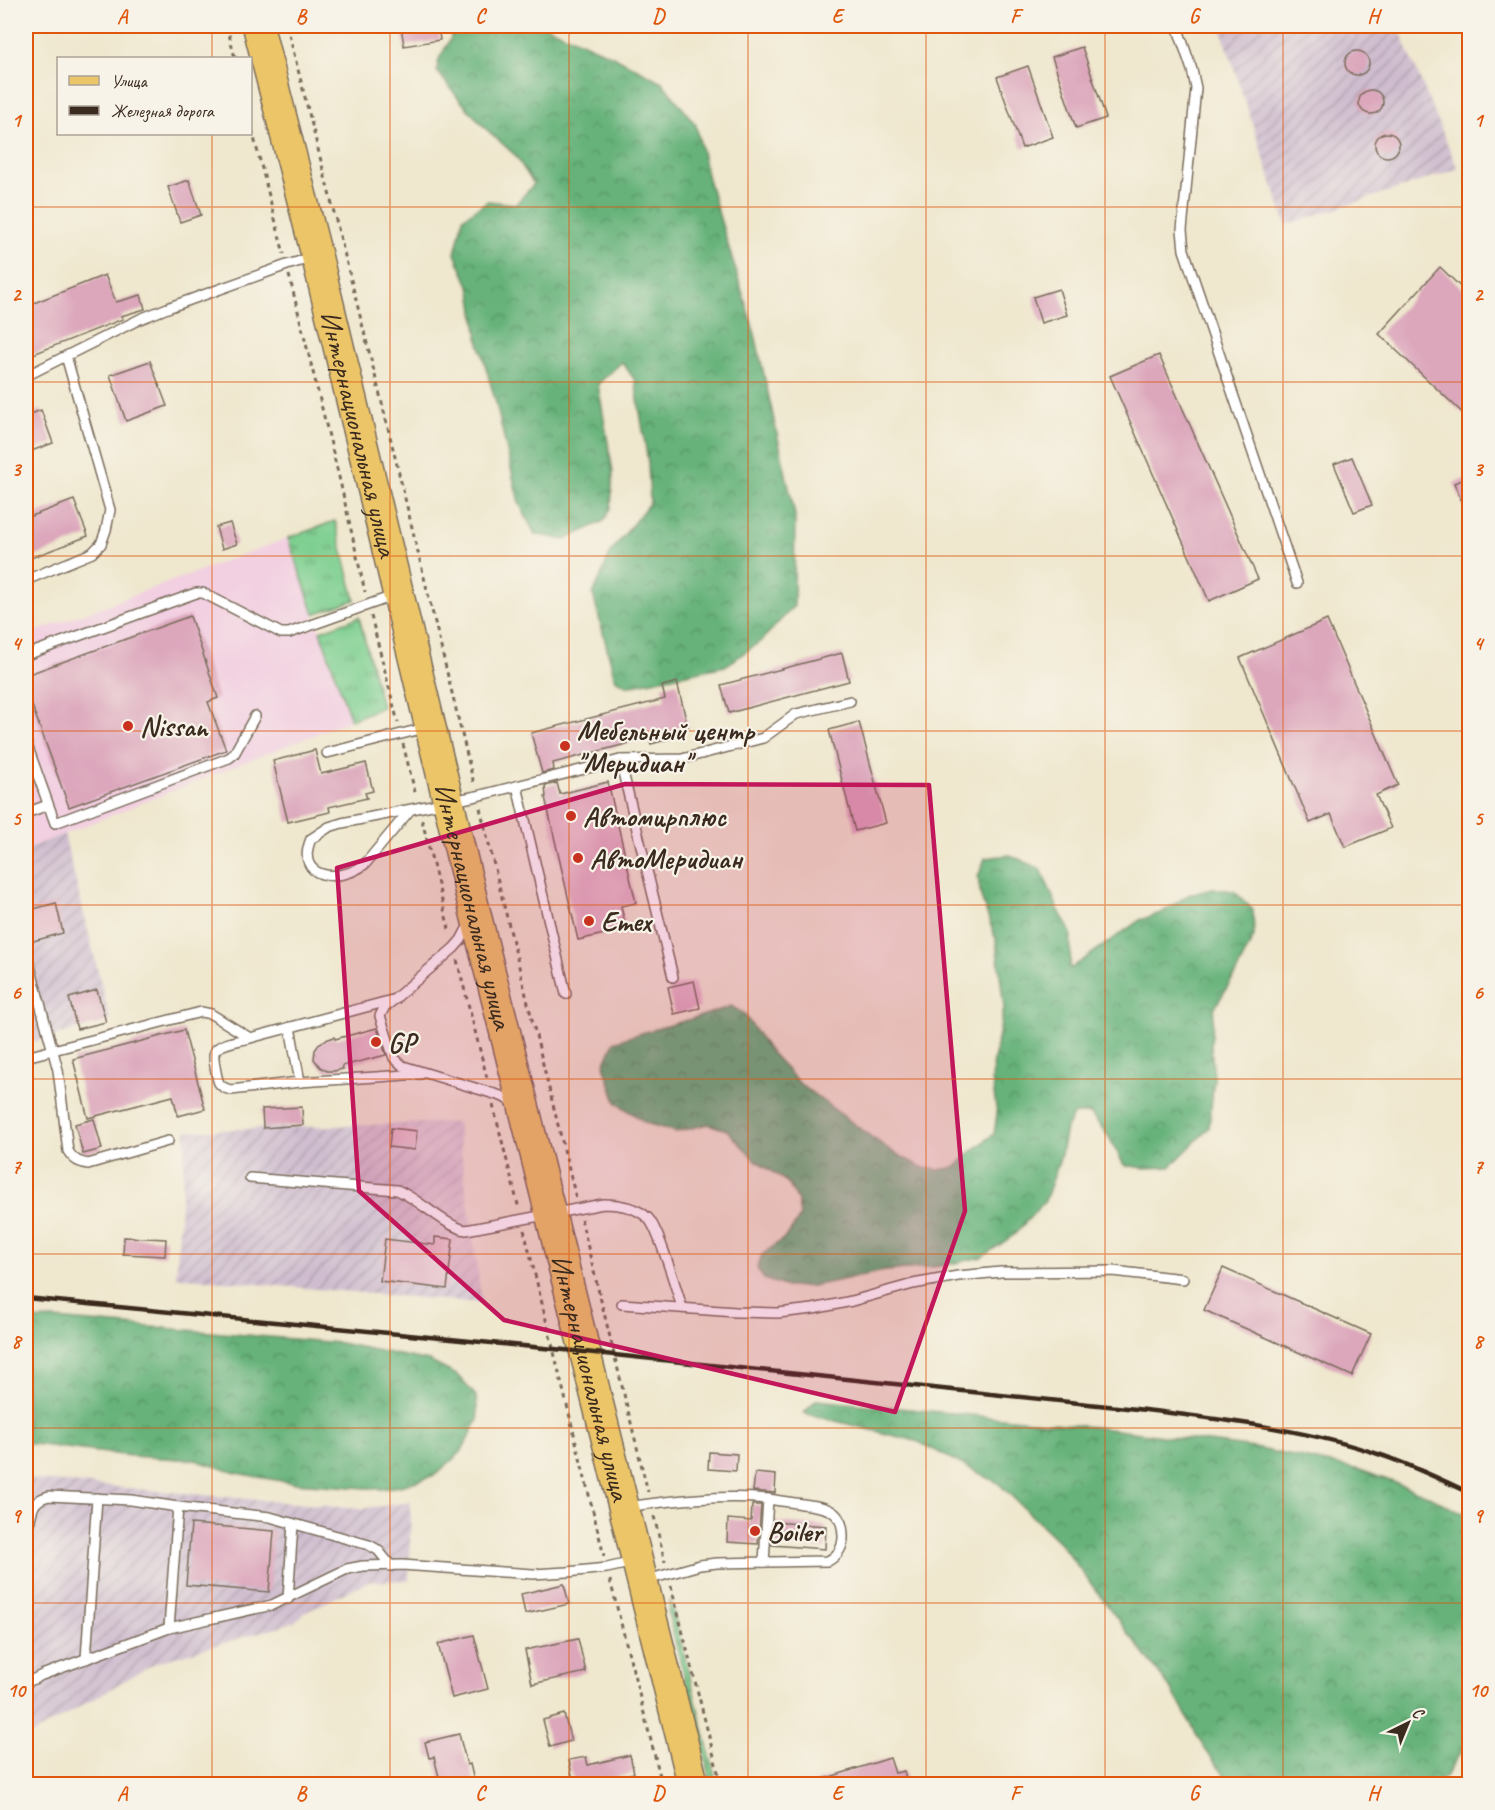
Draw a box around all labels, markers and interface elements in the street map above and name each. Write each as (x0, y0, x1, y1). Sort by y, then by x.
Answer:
text: A (117, 4, 129, 29)
text: B (296, 4, 308, 29)
text: C (475, 4, 487, 29)
text: D (652, 4, 666, 29)
text: E (832, 4, 846, 29)
text: F (1010, 4, 1024, 29)
text: G (1189, 4, 1202, 29)
text: H (1367, 4, 1382, 29)
legend (57, 57, 252, 135)
text: Улица (111, 70, 148, 92)
text: Железная дорога (111, 100, 215, 123)
text: 1 (12, 108, 23, 133)
text: 1 (1474, 108, 1485, 133)
text: 2 (12, 282, 23, 307)
text: 2 (1474, 282, 1485, 307)
street label: Интернациональная улица (313, 307, 407, 562)
text: 3 (12, 457, 23, 482)
text: 3 (1474, 457, 1485, 482)
text: 4 (12, 631, 24, 656)
text: 4 (1474, 631, 1486, 656)
place label: Nissan (140, 709, 209, 744)
place label: Мебельный центр "Меридиан" (577, 713, 756, 780)
marker: Nissan (121, 719, 135, 733)
marker: Мебельный центр "Меридиан" (558, 739, 572, 753)
street label: Интернациональная улица (427, 779, 521, 1034)
place label: Автомирплюс (583, 799, 727, 834)
text: 5 (12, 806, 23, 831)
text: 5 (1474, 806, 1485, 831)
marker: Автомирплюс (564, 809, 578, 823)
place label: АвтоМеридиан (590, 841, 743, 876)
marker: АвтоМеридиан (571, 851, 585, 865)
place label: Emex (601, 904, 653, 939)
marker: Emex (582, 914, 596, 928)
text: 6 (11, 980, 22, 1005)
text: 6 (1473, 980, 1484, 1005)
place label: GP (388, 1025, 419, 1060)
marker: GP (369, 1035, 383, 1049)
text: 7 (12, 1154, 23, 1179)
text: 7 (1474, 1154, 1485, 1179)
street label: Интернациональная улица (544, 1251, 639, 1506)
text: 8 (12, 1329, 24, 1354)
text: 8 (1474, 1329, 1486, 1354)
text: 9 (12, 1503, 23, 1528)
text: 9 (1474, 1503, 1485, 1528)
place label: Boiler (767, 1514, 825, 1549)
marker: Boiler (748, 1524, 762, 1538)
text: 10 (7, 1678, 27, 1703)
text: 10 (1469, 1678, 1489, 1703)
north arrow (1378, 1693, 1438, 1753)
text: С (1408, 1703, 1429, 1724)
text: A (117, 1781, 129, 1806)
text: B (296, 1781, 308, 1806)
text: C (475, 1781, 487, 1806)
text: D (652, 1781, 666, 1806)
text: E (832, 1781, 846, 1806)
text: F (1010, 1781, 1024, 1806)
text: G (1189, 1781, 1202, 1806)
text: H (1367, 1781, 1382, 1806)

